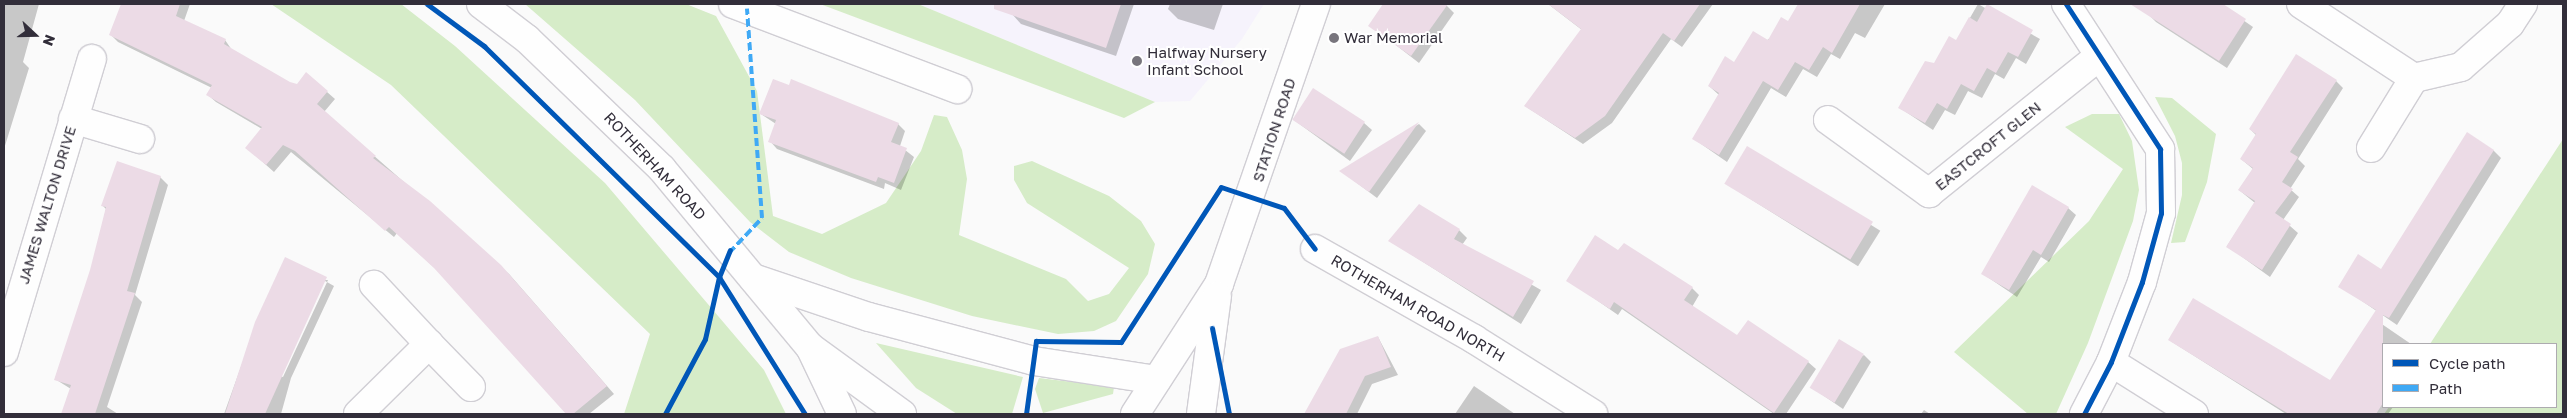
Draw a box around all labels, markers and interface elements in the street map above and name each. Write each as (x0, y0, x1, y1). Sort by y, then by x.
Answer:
north arrow (10, 10, 60, 60)
place label: War Memorial (1344, 29, 1443, 47)
marker: War Memorial (1328, 32, 1340, 44)
text: N (40, 33, 59, 49)
place label: Halfway Nursery Infant School (1147, 43, 1267, 78)
marker: Halfway Nursery Infant School (1131, 55, 1143, 67)
street label: STATION ROAD (1249, 76, 1299, 184)
street label: EASTCROFT GLEN (1931, 98, 2045, 194)
street label: ROTHERHAM ROAD (600, 108, 710, 224)
street label: JAMES WALTON DRIVE (14, 124, 80, 286)
street label: ROTHERHAM ROAD NORTH (1328, 251, 1508, 365)
legend (2382, 343, 2557, 408)
text: Cycle path (2429, 354, 2505, 372)
text: Path (2429, 379, 2462, 397)

